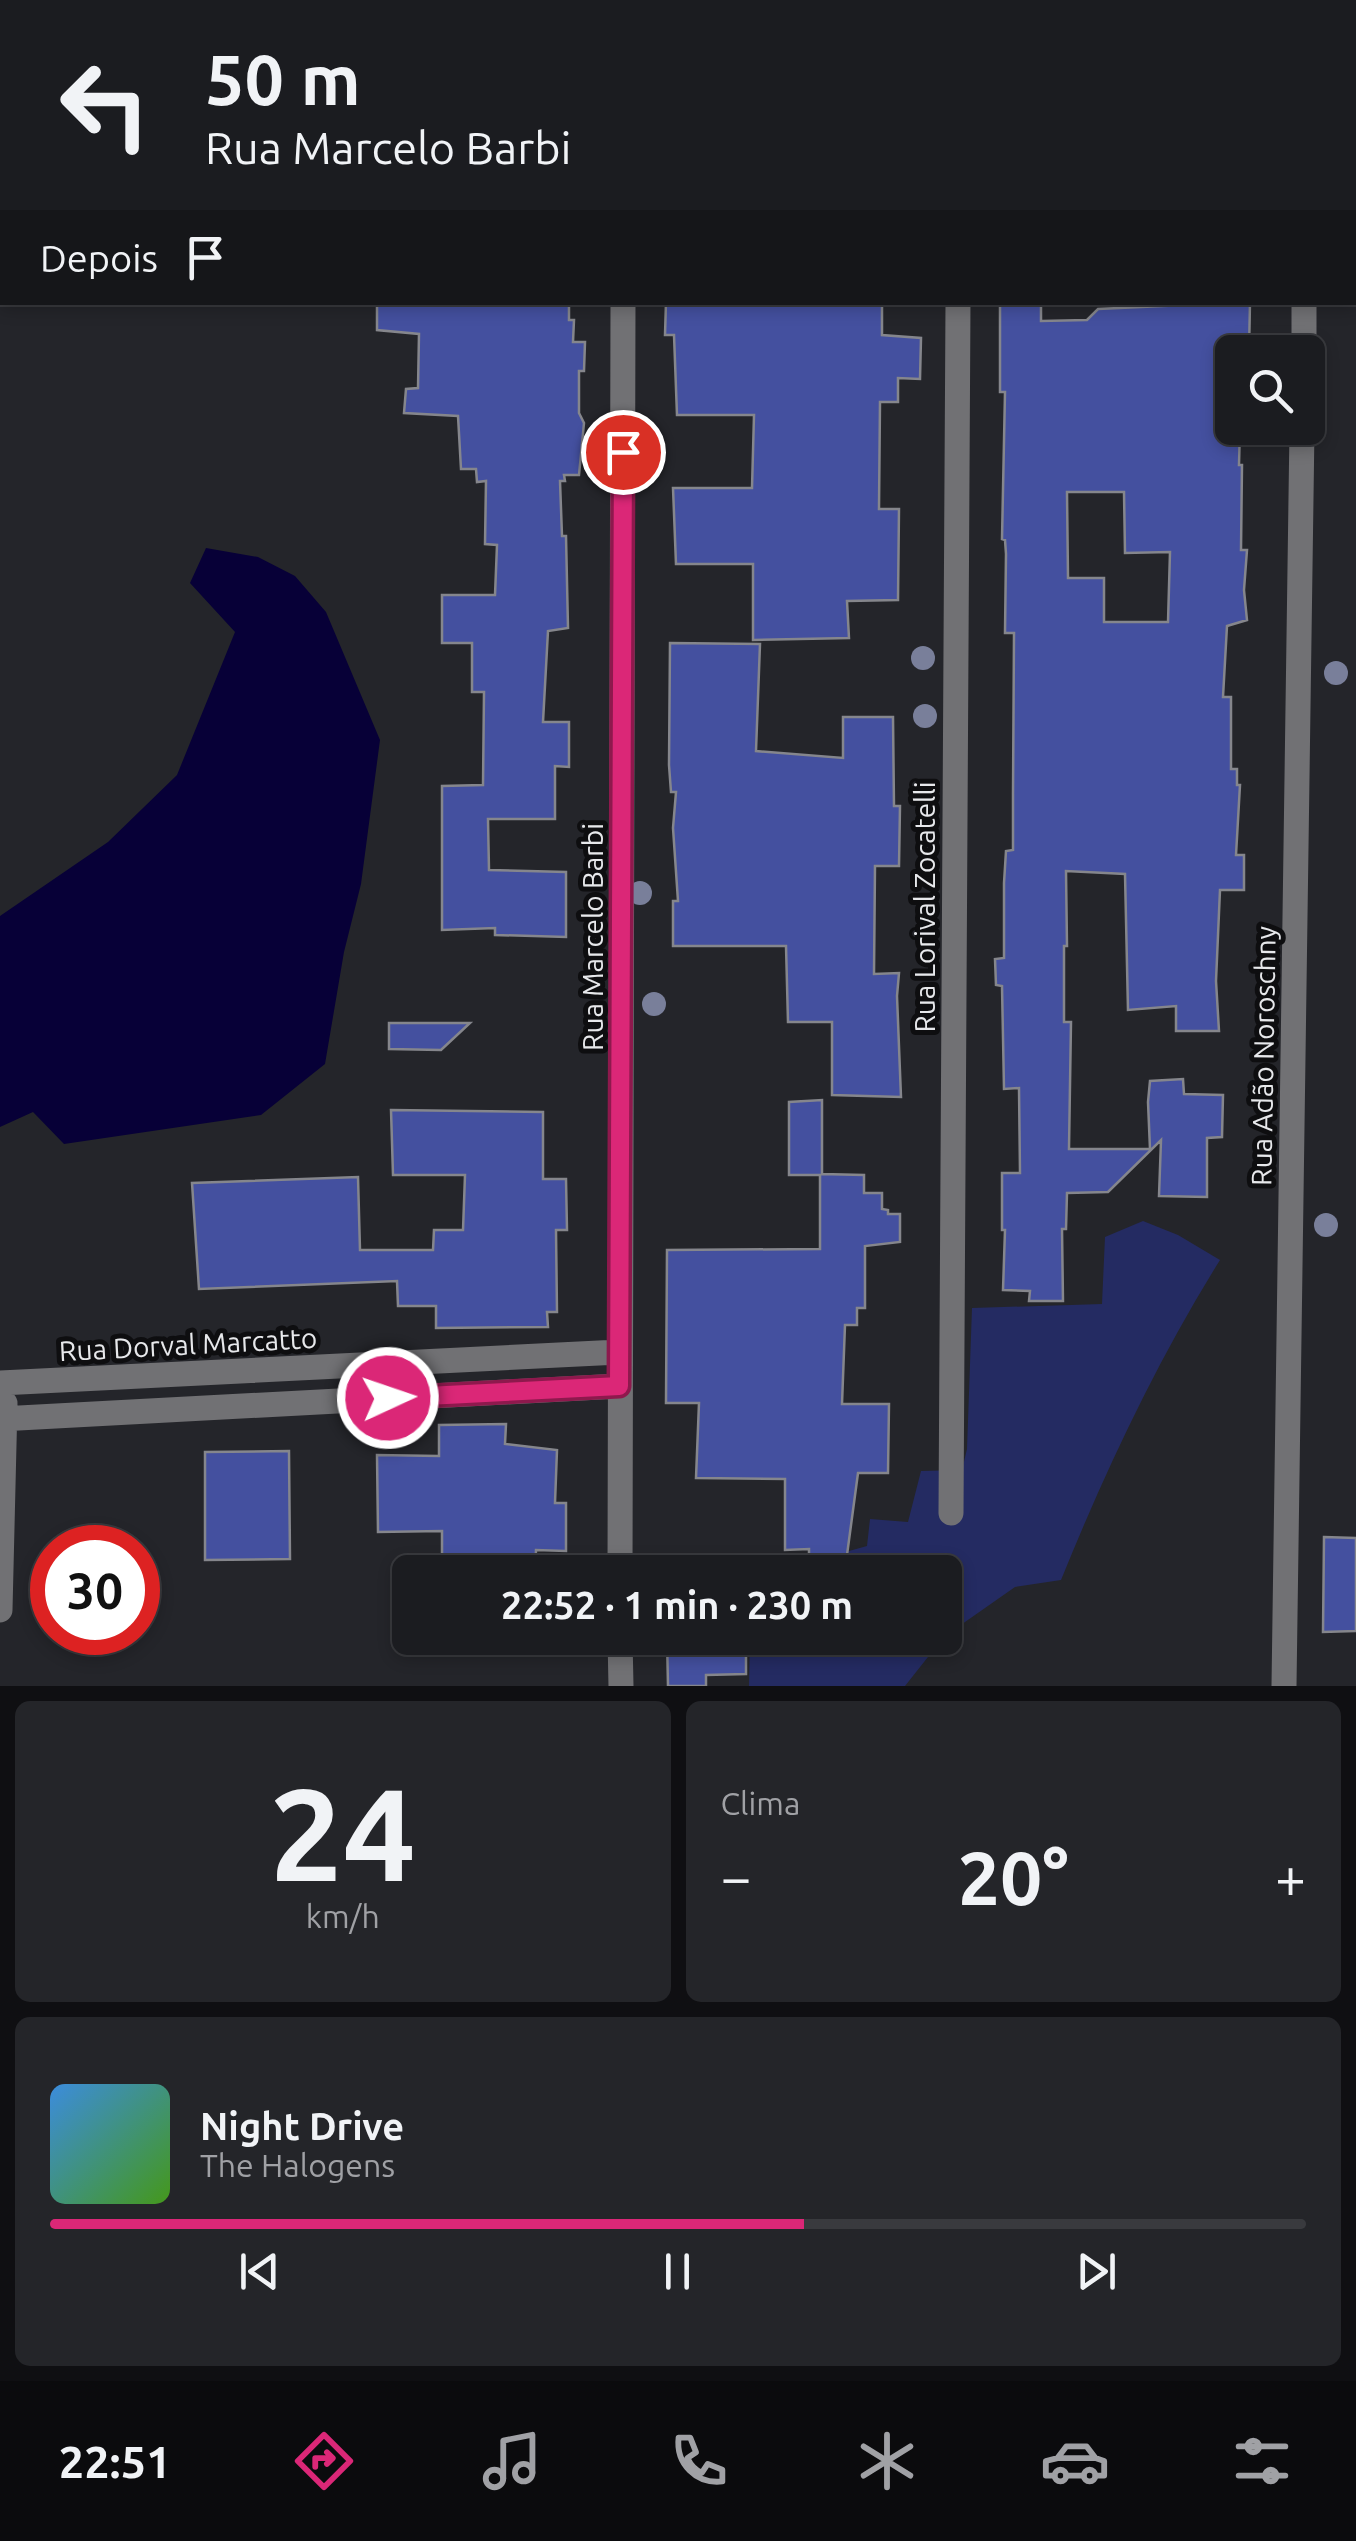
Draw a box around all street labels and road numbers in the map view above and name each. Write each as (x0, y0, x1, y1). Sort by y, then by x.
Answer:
street label: Rua Lorival Zocatelli (909, 781, 940, 1033)
street label: Rua Marcelo Barbi (577, 823, 608, 1051)
street label: Rua Adão Noroschny (1245, 926, 1281, 1186)
street label: Rua Dorval Marcatto (58, 1322, 318, 1366)

